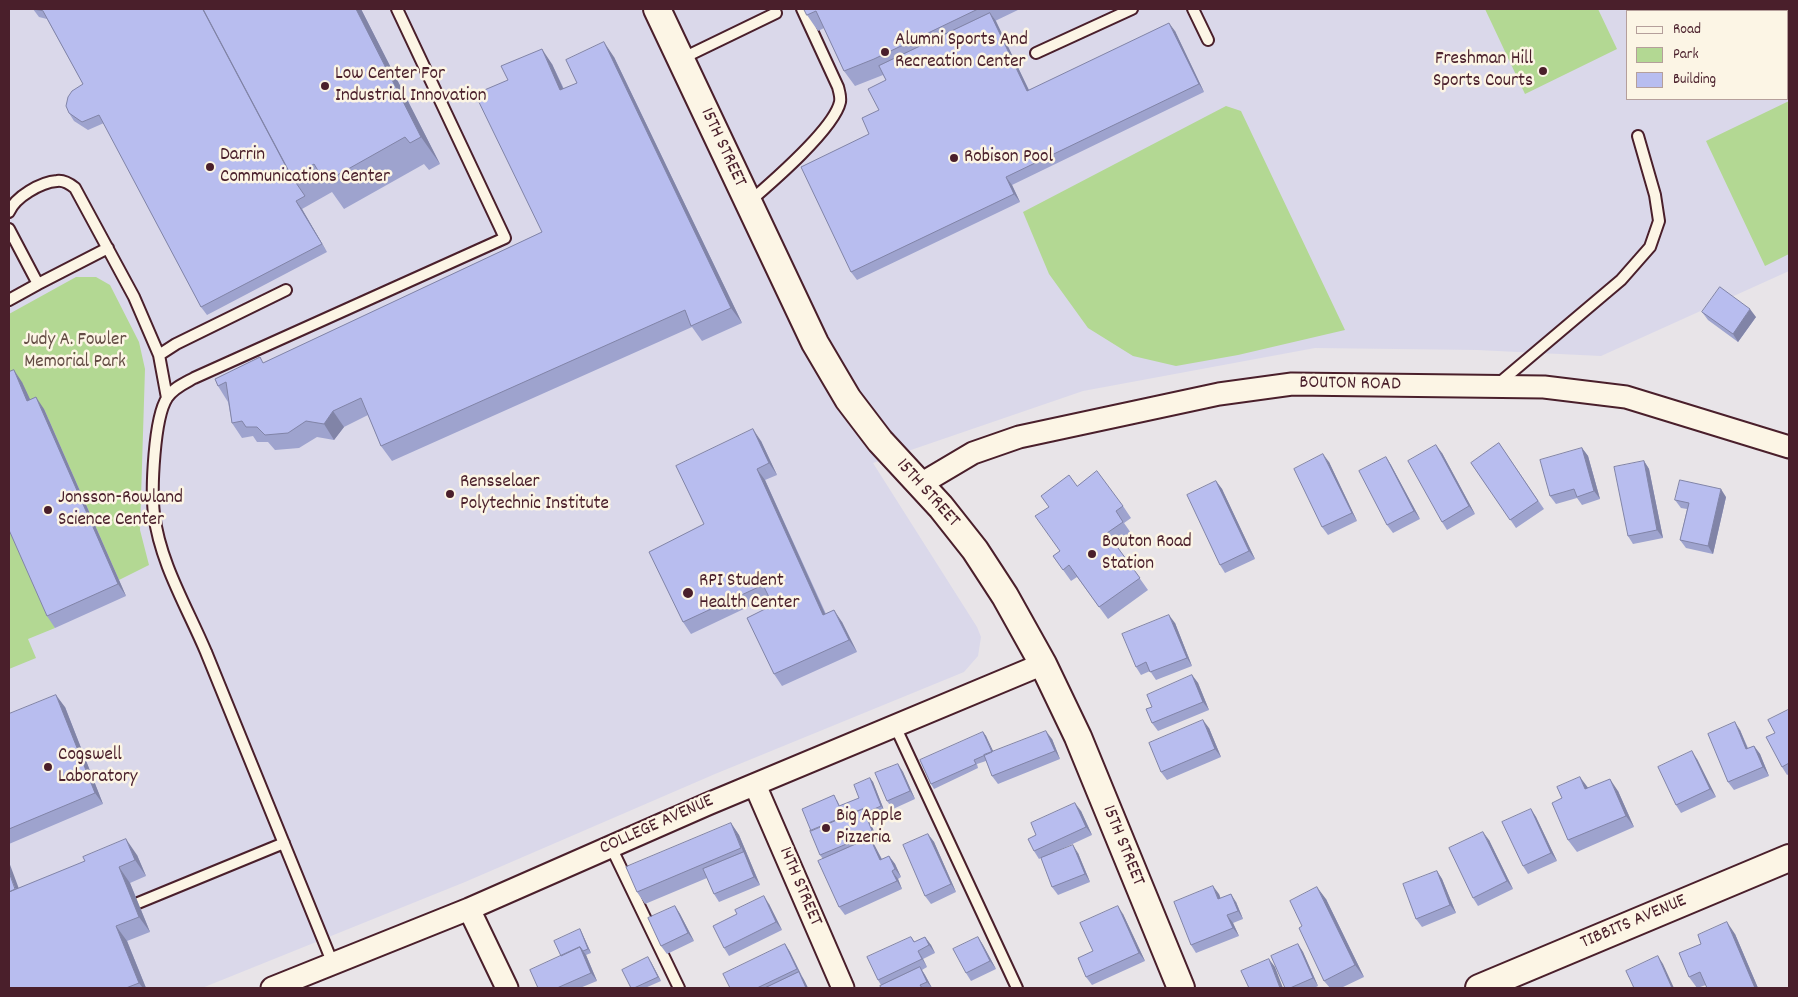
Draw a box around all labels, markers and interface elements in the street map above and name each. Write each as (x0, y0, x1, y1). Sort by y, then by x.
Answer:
legend (1626, 10, 1788, 100)
text: Road (1673, 19, 1701, 41)
place label: Alumni Sports And Recreation Center (895, 30, 1028, 74)
text: Park (1673, 44, 1699, 66)
marker: Alumni Sports And Recreation Center (879, 46, 891, 58)
place label: Freshman Hill Sports Courts (1433, 49, 1533, 93)
place label: Low Center For Industrial Innovation (335, 64, 487, 108)
marker: Freshman Hill Sports Courts (1537, 65, 1549, 77)
text: Building (1673, 69, 1716, 91)
marker: Low Center For Industrial Innovation (319, 80, 331, 92)
street label: 15TH STREET (694, 105, 750, 191)
place label: Darrin Communications Center (220, 145, 390, 189)
place label: Robison Pool (964, 147, 1053, 169)
marker: Robison Pool (948, 152, 960, 164)
marker: Darrin Communications Center (204, 161, 216, 173)
park label: Judy A. Fowler Memorial Park (23, 330, 127, 374)
street label: BOUTON ROAD (1299, 373, 1401, 397)
street label: 15TH STREET (890, 455, 964, 533)
place label: Rensselaer Polytechnic Institute (460, 472, 609, 516)
place label: Jonsson-Rowland Science Center (58, 488, 183, 532)
marker: Rensselaer Polytechnic Institute (444, 488, 456, 500)
marker: Jonsson-Rowland Science Center (42, 504, 54, 516)
place label: Bouton Road Station (1102, 532, 1192, 576)
marker: Bouton Road Station (1086, 548, 1098, 560)
place label: RPI Student Health Center (699, 571, 800, 615)
marker: RPI Student Health Center (681, 586, 695, 600)
place label: Cogswell Laboratory (58, 745, 138, 789)
marker: Cogswell Laboratory (42, 761, 54, 773)
street label: COLLEGE AVENUE (596, 791, 718, 861)
street label: 15TH STREET (1096, 802, 1148, 890)
place label: Big Apple Pizzeria (836, 806, 902, 850)
marker: Big Apple Pizzeria (820, 822, 832, 834)
street label: 14TH STREET (772, 844, 826, 930)
street label: TIBBITS AVENUE (1578, 890, 1690, 956)

